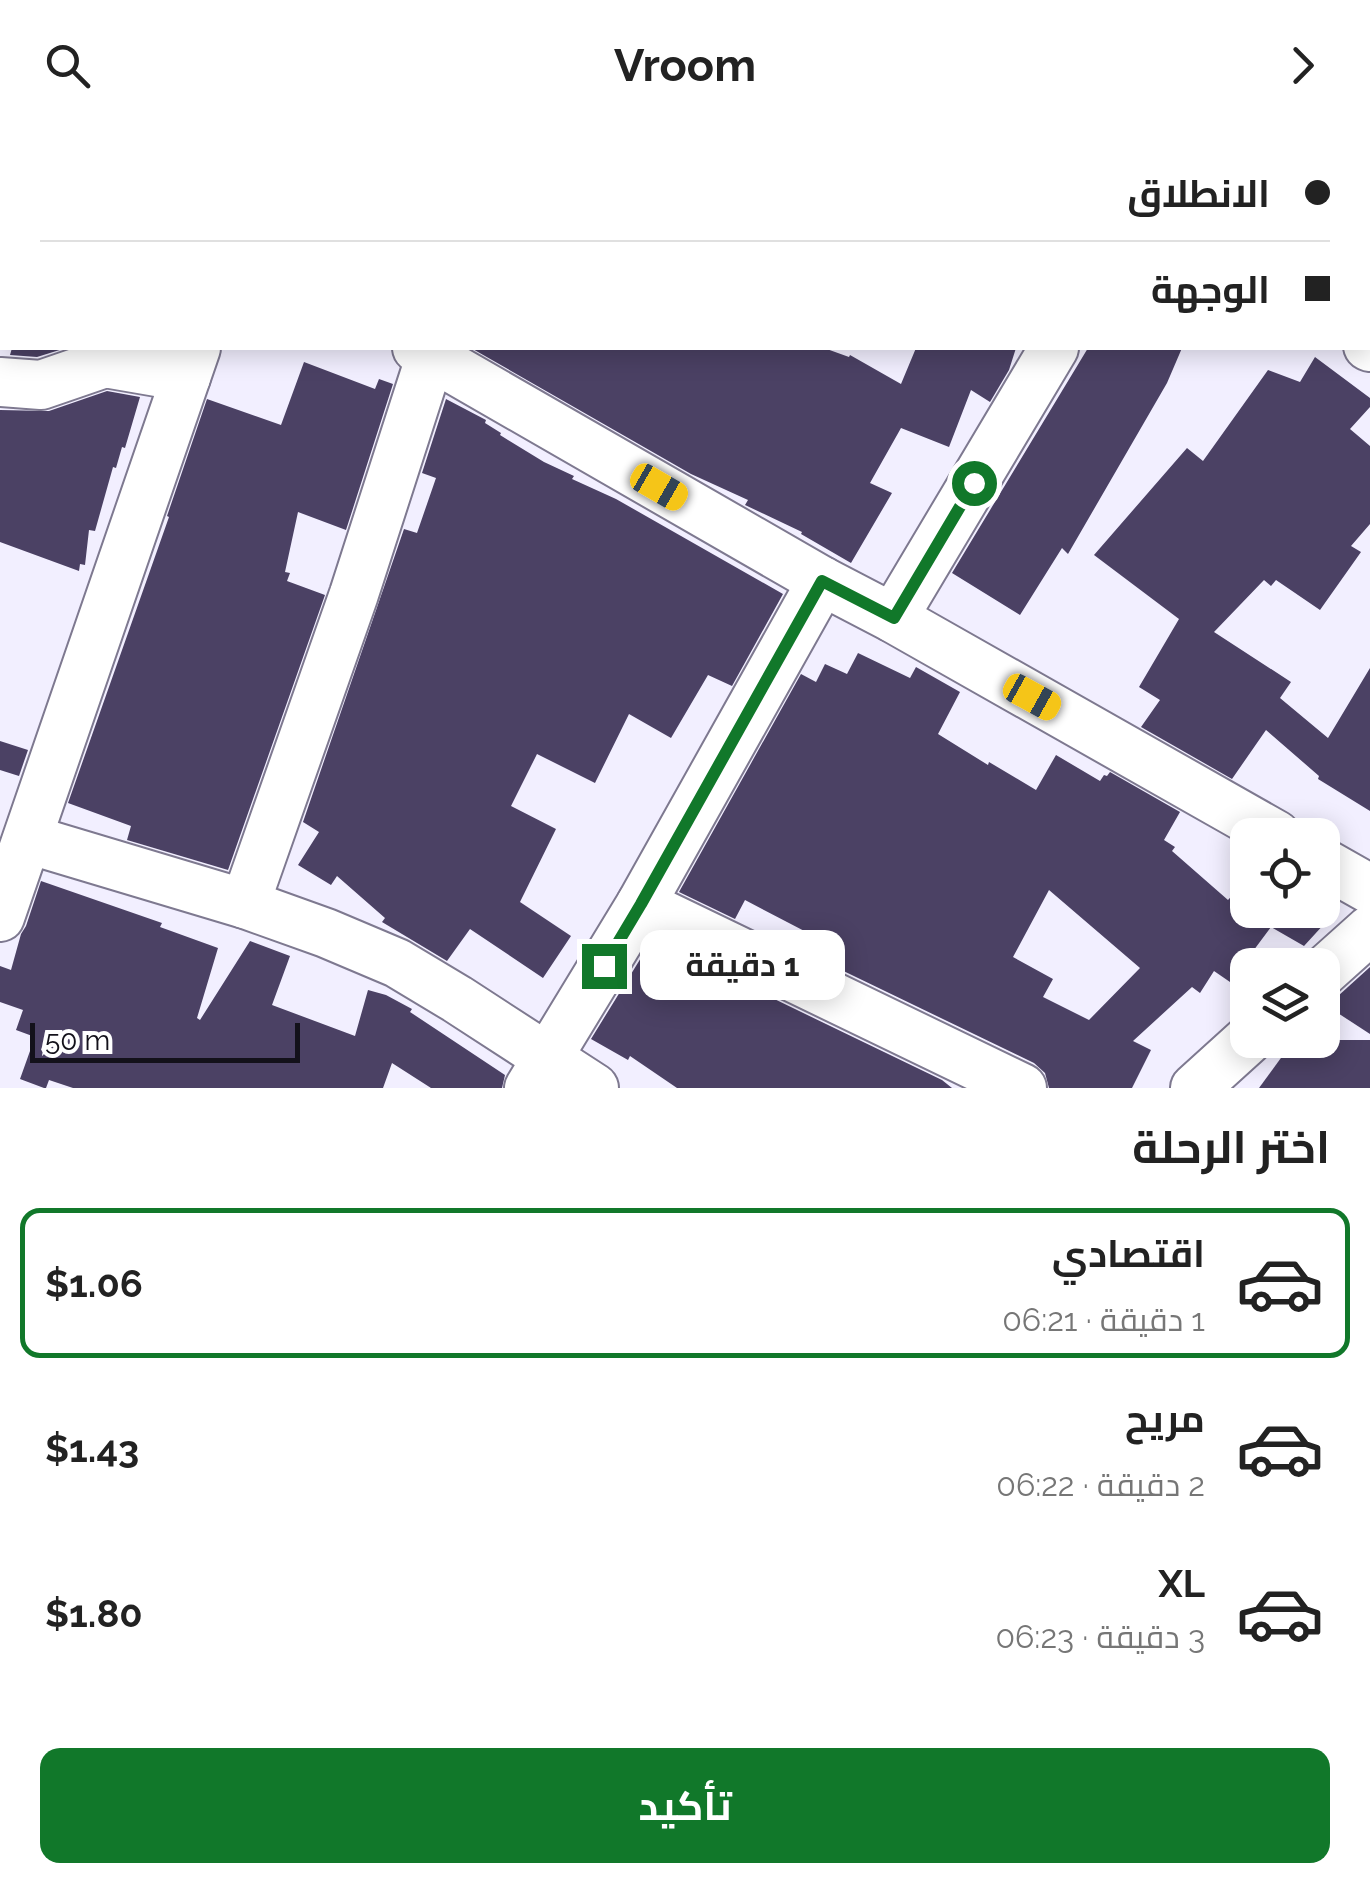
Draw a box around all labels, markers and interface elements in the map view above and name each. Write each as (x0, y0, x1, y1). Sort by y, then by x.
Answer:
icon: search (40, 38, 95, 93)
icon: forward (1275, 38, 1330, 93)
text: Vroom (614, 39, 756, 92)
text: الانطلاق (1127, 171, 1270, 216)
text: الوجهة (1151, 267, 1270, 312)
car (626, 459, 692, 515)
route start (952, 461, 997, 506)
car (998, 669, 1066, 725)
map controls (1230, 818, 1340, 1058)
button: locate (1230, 818, 1340, 928)
callout: 1 دقيقة (639, 931, 844, 1001)
route end (582, 944, 627, 989)
text: 1 دقيقة (686, 946, 799, 983)
button: layers (1230, 948, 1340, 1058)
scale bar (30, 1018, 300, 1063)
text: 50 m (45, 1024, 110, 1057)
text: اختر الرحلة (1132, 1121, 1330, 1174)
text: اقتصادي (1052, 1231, 1205, 1276)
icon: car (1235, 1238, 1325, 1328)
text: $1.06 (45, 1261, 143, 1306)
text: 1 دقيقة · 06:21 (1002, 1301, 1205, 1338)
text: مريح (1125, 1396, 1205, 1441)
icon: car (1235, 1403, 1325, 1493)
text: $1.43 (45, 1426, 139, 1471)
text: 2 دقيقة · 06:22 (996, 1466, 1205, 1503)
text: XL (1158, 1561, 1205, 1606)
icon: car (1235, 1568, 1325, 1658)
text: $1.80 (45, 1591, 143, 1636)
text: 3 دقيقة · 06:23 (995, 1618, 1205, 1655)
button: تأكيد (40, 1748, 1330, 1863)

